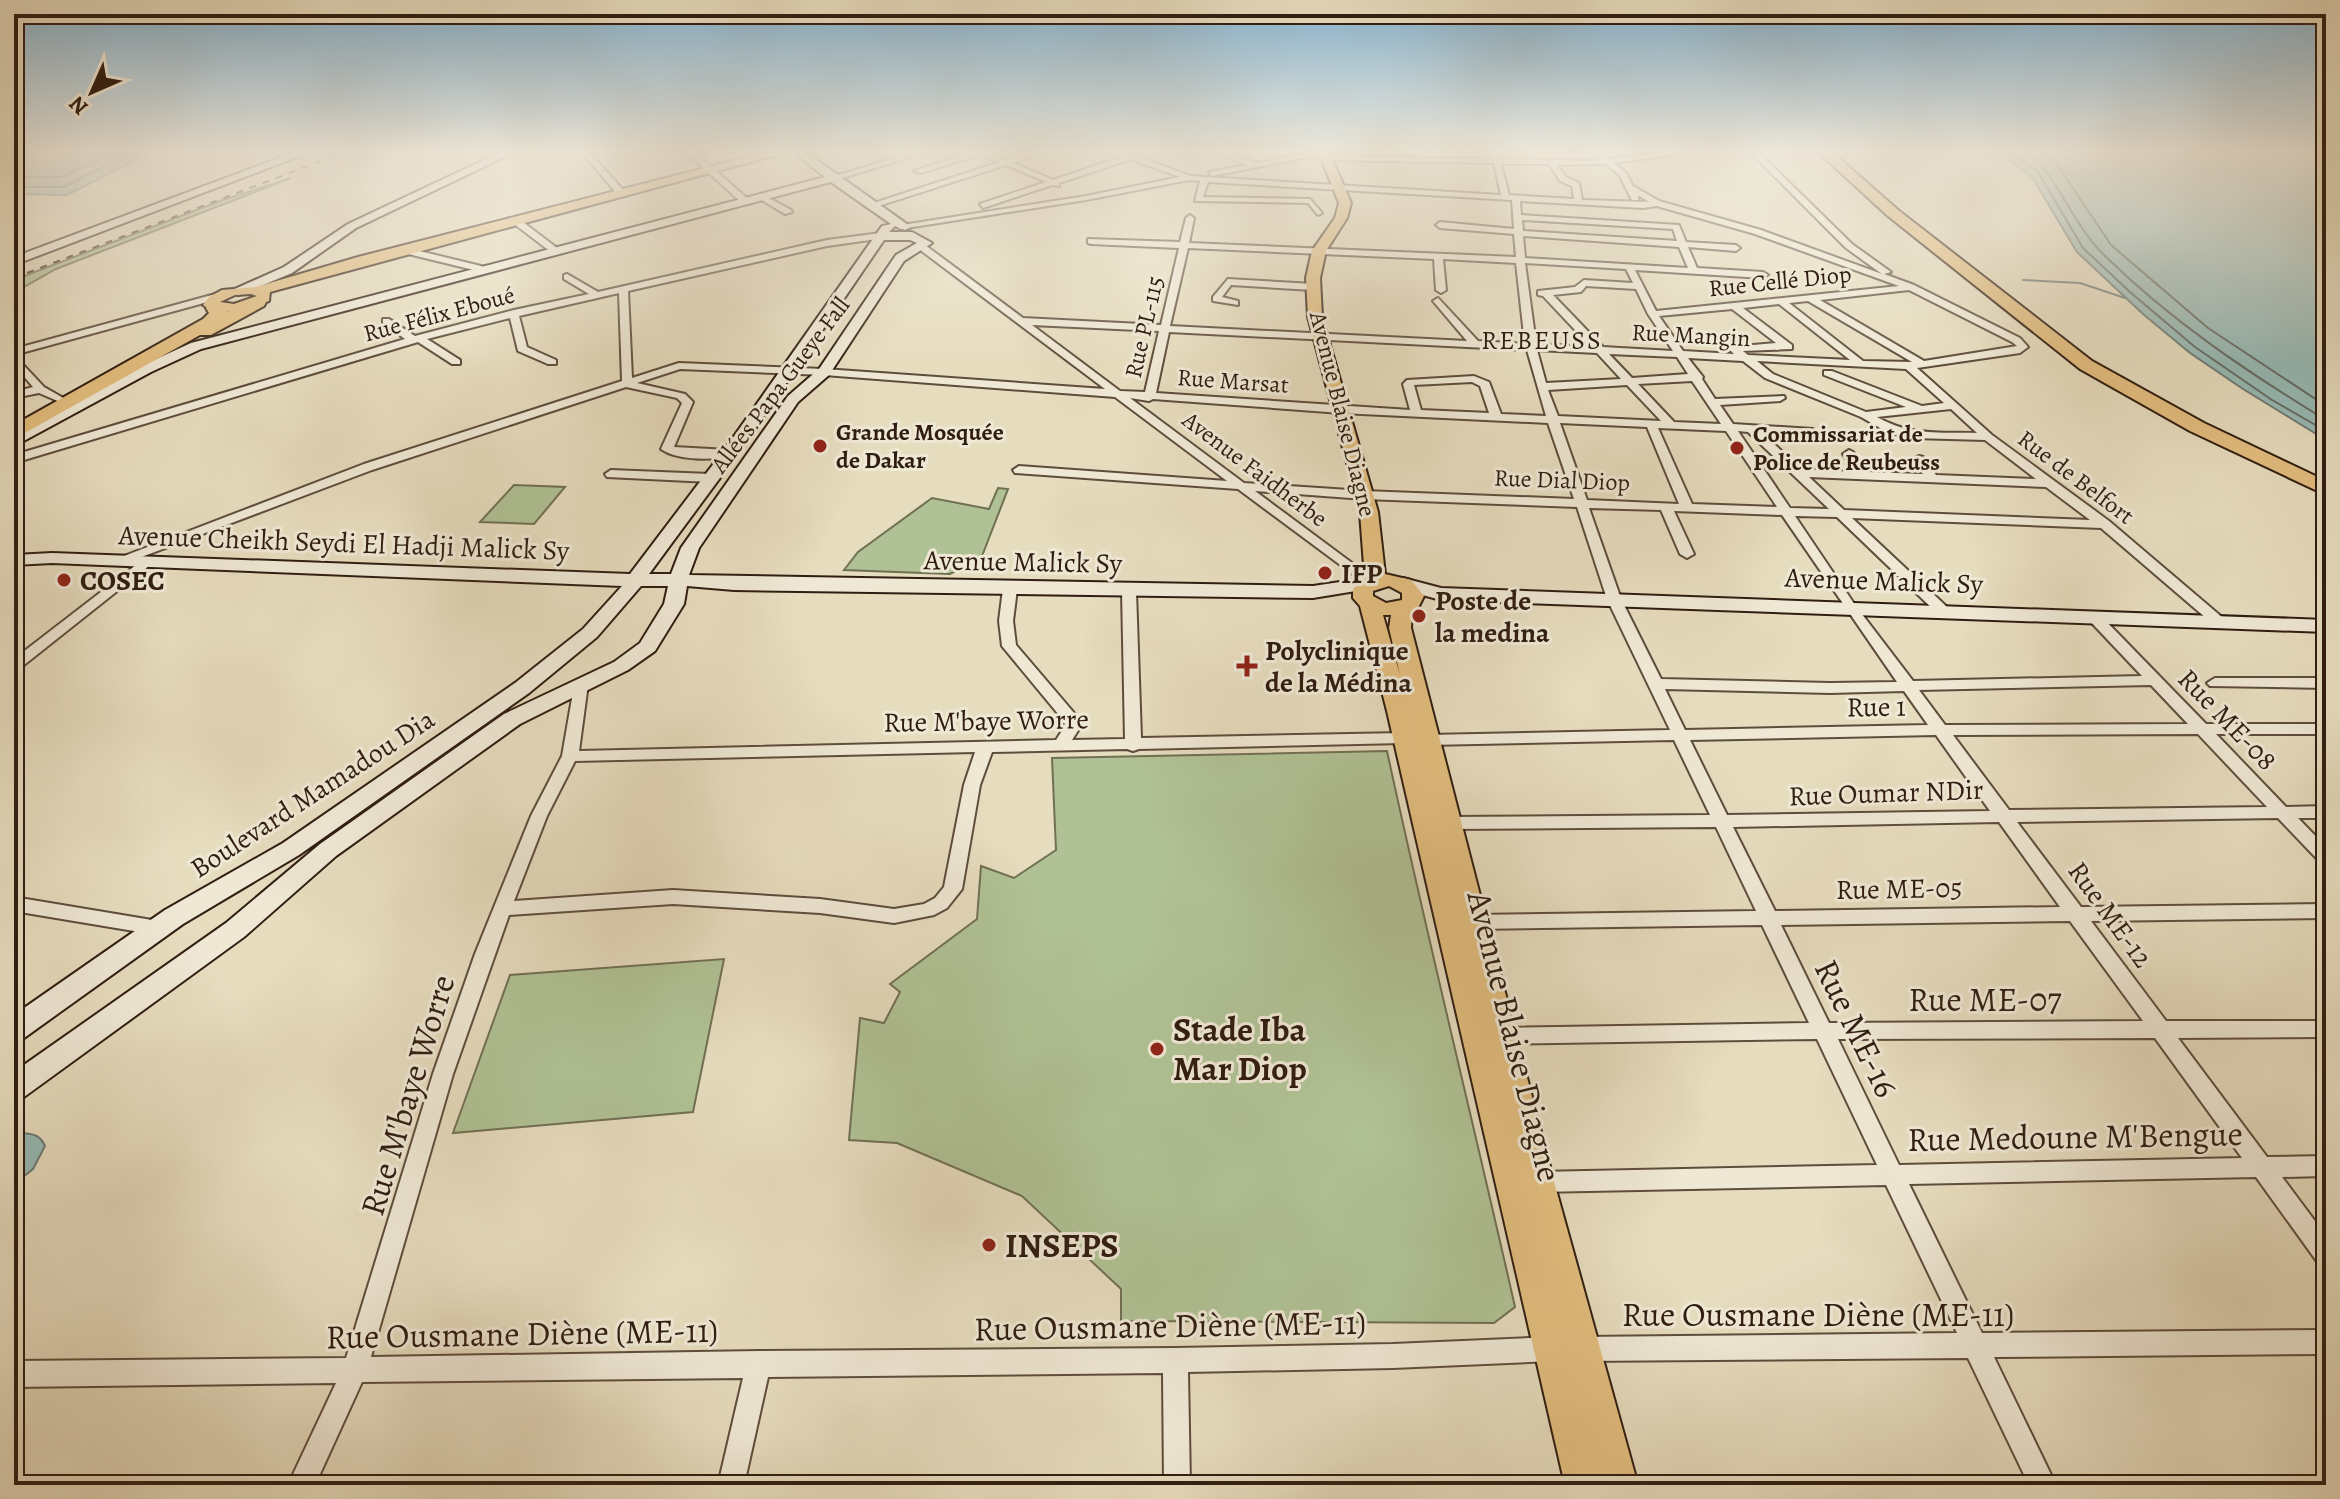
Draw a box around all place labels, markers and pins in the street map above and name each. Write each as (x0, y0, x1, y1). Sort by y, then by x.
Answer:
place label: Grande Mosquée de Dakar (836, 416, 1004, 476)
place label: Commissariat de Police de Reubeuss (1753, 418, 1940, 478)
marker: Grande Mosquée de Dakar (811, 437, 829, 455)
marker: Commissariat de Police de Reubeuss (1728, 439, 1746, 457)
place label: IFP (1341, 555, 1382, 593)
place label: COSEC (80, 562, 165, 600)
marker: IFP (1316, 564, 1334, 582)
marker: COSEC (55, 571, 73, 589)
place label: Poste de la medina (1435, 582, 1550, 652)
marker: Poste de la medina (1410, 607, 1428, 625)
place label: Polyclinique de la Médina (1265, 632, 1413, 702)
marker: Polyclinique de la Médina (1236, 655, 1258, 677)
place label: Stade Iba Mar Diop (1173, 1006, 1307, 1092)
marker: Stade Iba Mar Diop (1148, 1040, 1166, 1058)
place label: INSEPS (1005, 1222, 1119, 1269)
marker: INSEPS (980, 1236, 998, 1254)

